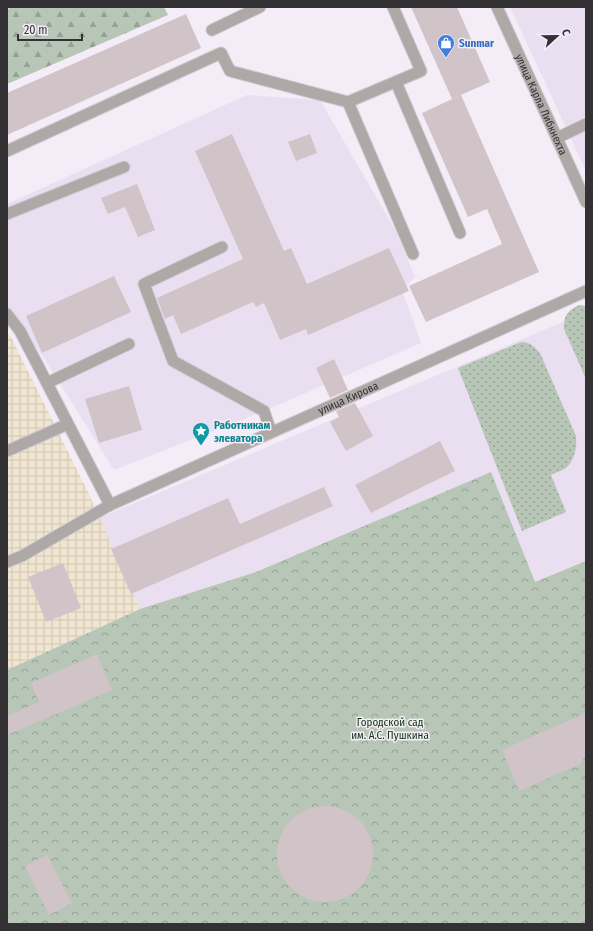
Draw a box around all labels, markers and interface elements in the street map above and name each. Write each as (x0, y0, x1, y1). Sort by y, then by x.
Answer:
scale bar (18, 16, 82, 42)
north arrow (537, 16, 577, 56)
text: 20 m (24, 23, 48, 37)
text: С (559, 27, 573, 38)
shop icon: Sunmar (436, 33, 456, 58)
place label: Sunmar (459, 37, 495, 50)
street label: улица Карла Либкнехта (513, 52, 570, 157)
street label: улица Кирова (316, 379, 380, 417)
place label: Работникам элеватора (214, 419, 271, 445)
place icon: Работникам элеватора (191, 421, 211, 446)
park label: Городской сад им. А.С. Пушкина (351, 716, 429, 742)

